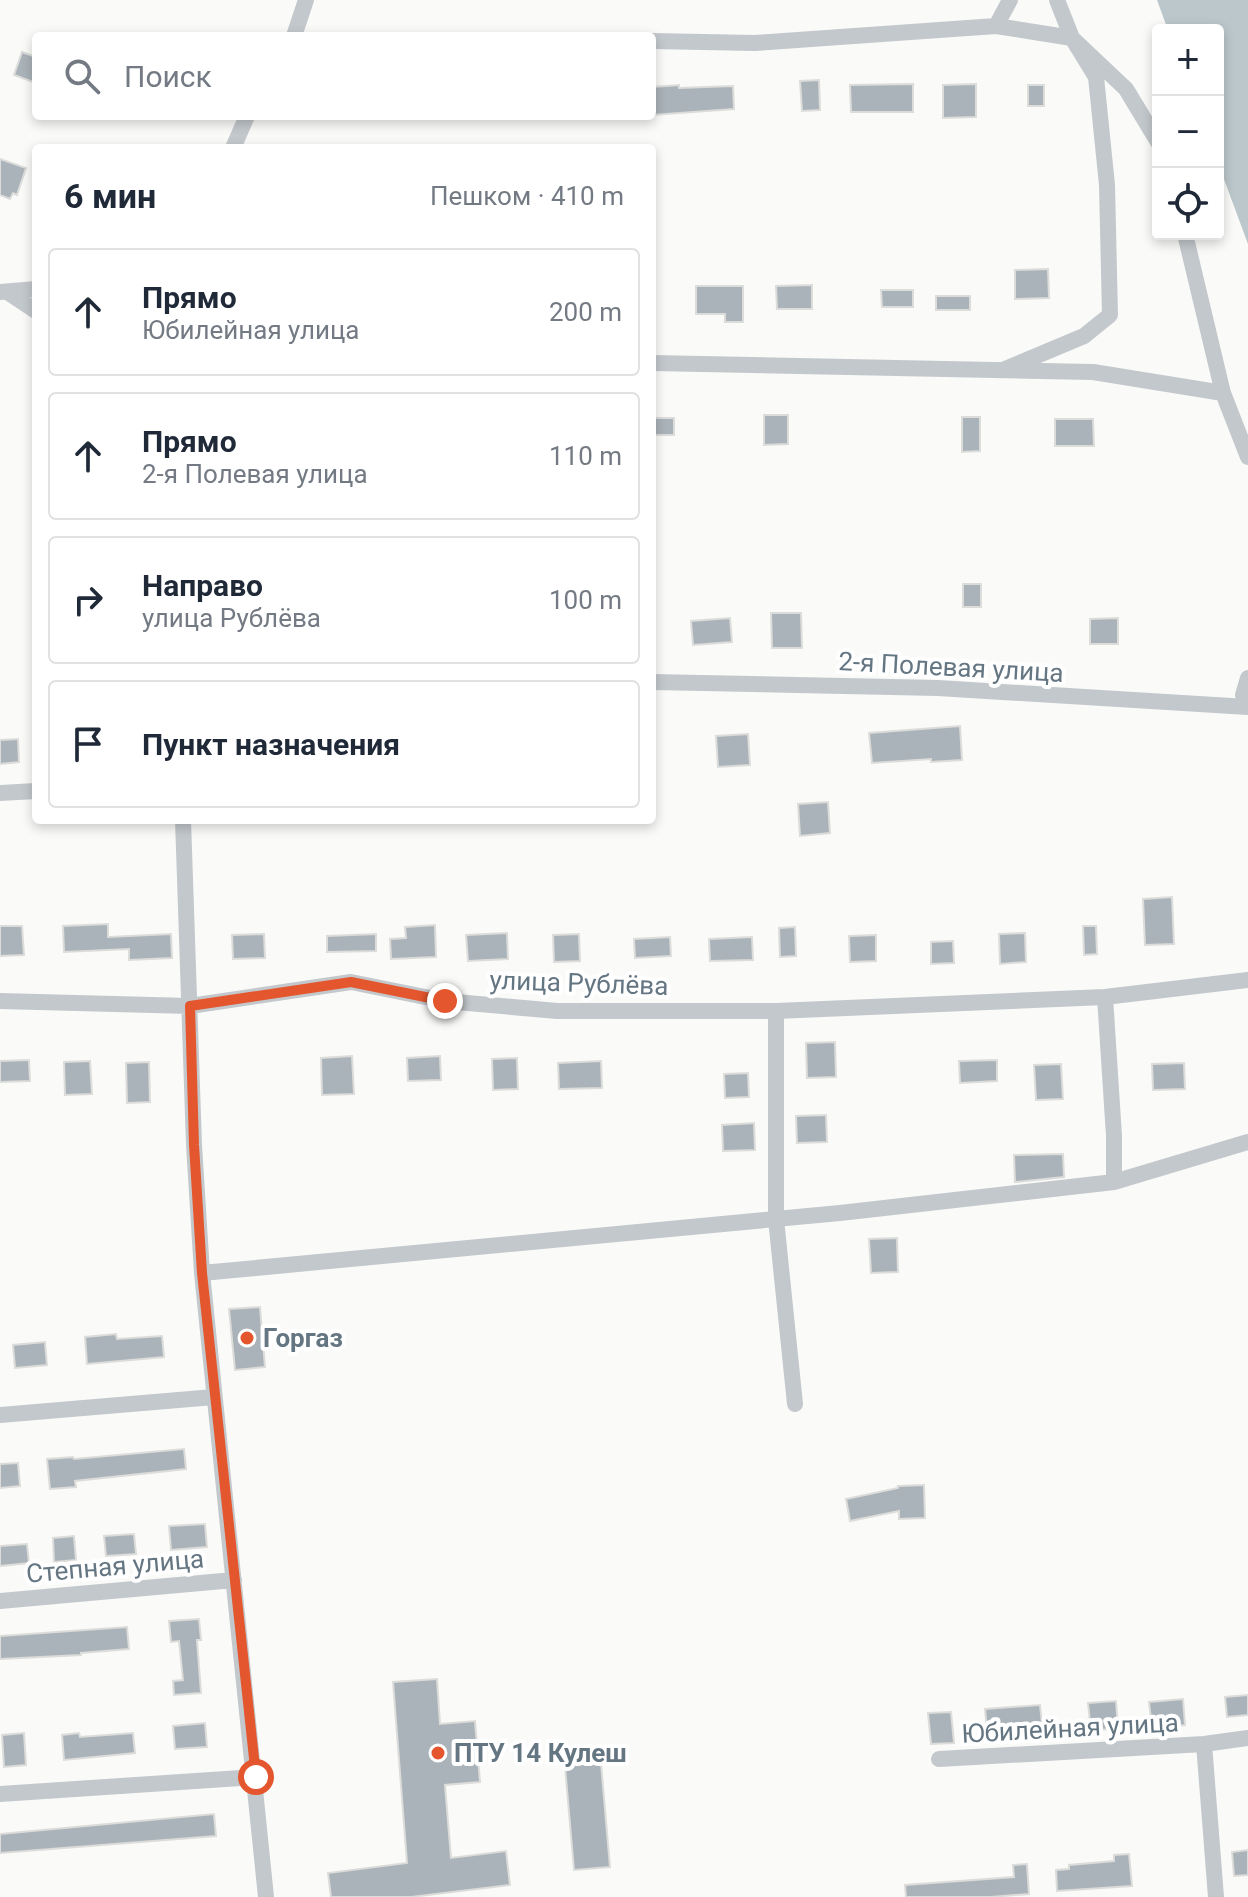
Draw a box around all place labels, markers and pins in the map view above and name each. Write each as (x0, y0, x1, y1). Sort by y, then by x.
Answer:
place label: Горгаз (263, 1323, 343, 1353)
marker: Горгаз (238, 1329, 256, 1347)
place label: ПТУ 14 Кулеш (454, 1738, 627, 1768)
marker: ПТУ 14 Кулеш (429, 1744, 447, 1762)

